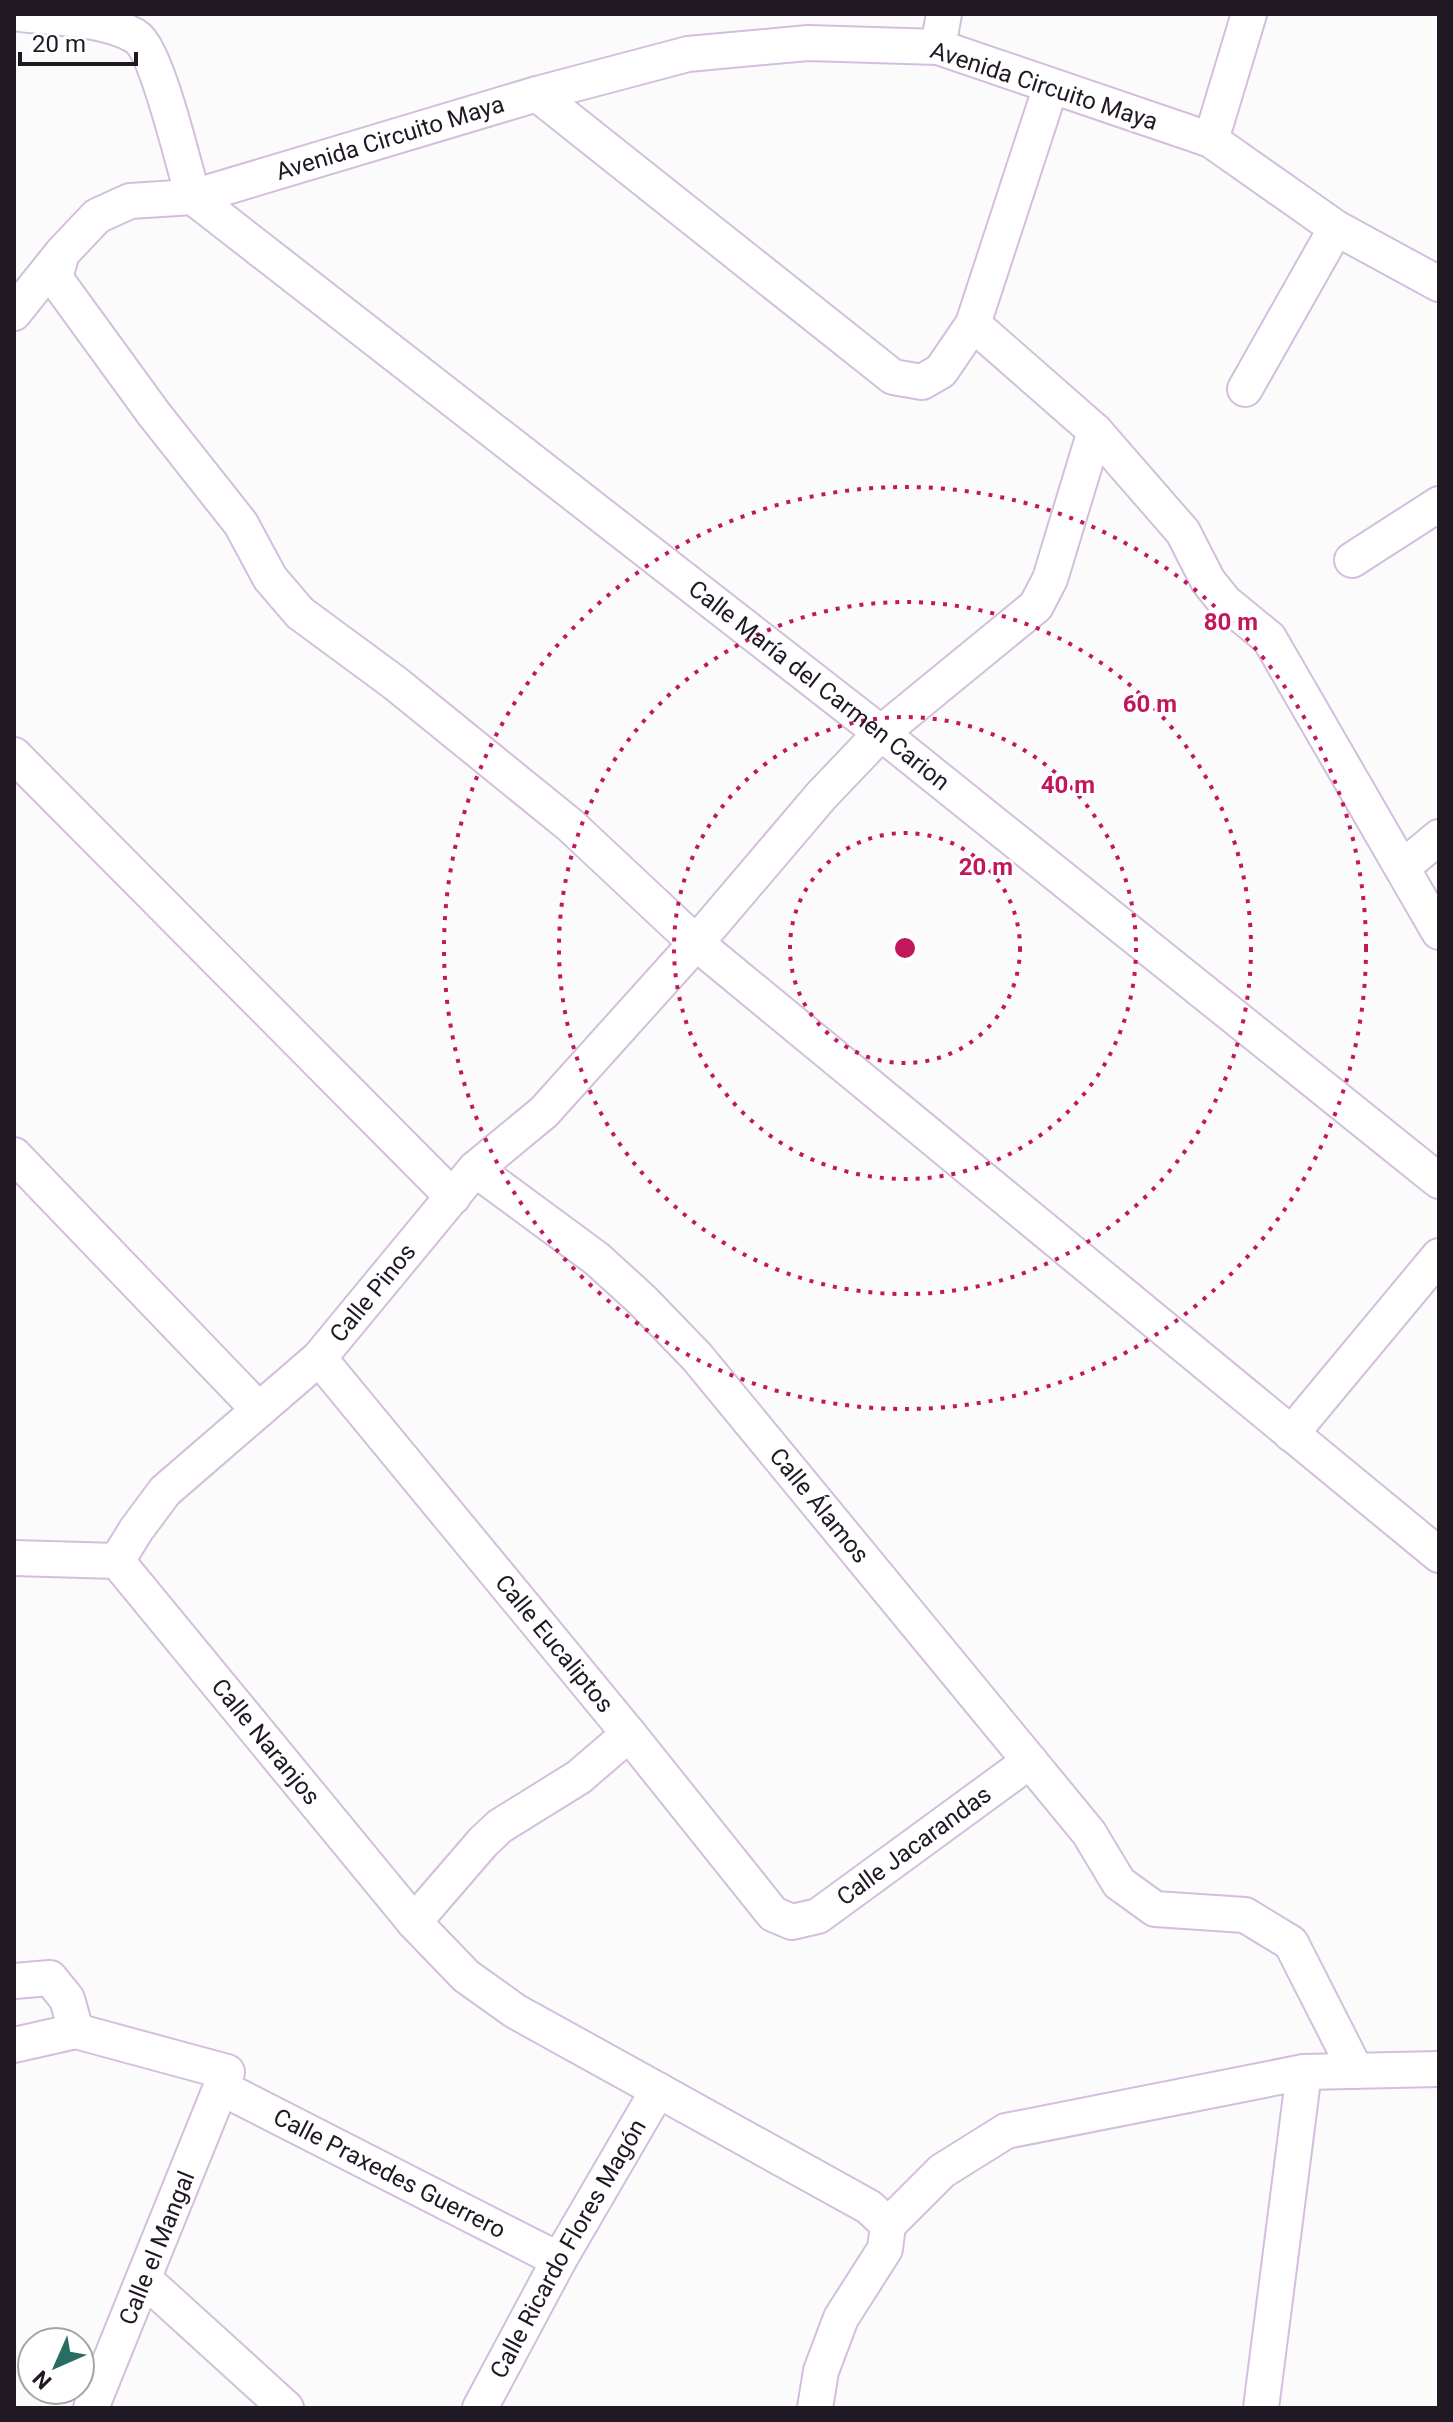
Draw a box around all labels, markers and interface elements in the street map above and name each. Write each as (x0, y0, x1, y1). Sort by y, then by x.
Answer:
scale bar (20, 16, 136, 66)
text: 20 m (32, 30, 86, 58)
street label: Avenida Circuito Maya (927, 36, 1161, 136)
street label: Avenida Circuito Maya (272, 90, 508, 186)
street label: Calle María del Carmen Carion (683, 574, 955, 796)
text: 80 m (1204, 608, 1258, 636)
text: 60 m (1123, 690, 1177, 718)
text: 40 m (1041, 771, 1095, 799)
text: 20 m (959, 853, 1013, 881)
centre of rings (891, 934, 919, 962)
street label: Calle Pinos (324, 1238, 422, 1348)
street label: Calle Álamos (764, 1442, 875, 1569)
street label: Calle Eucaliptos (489, 1569, 619, 1718)
street label: Calle Naranjos (206, 1673, 326, 1810)
street label: Calle Jacarandas (831, 1780, 996, 1911)
street label: Calle Praxedes Guerrero (269, 2103, 510, 2244)
street label: Calle Ricardo Flores Magón (484, 2114, 652, 2383)
street label: Calle el Mangal (113, 2167, 201, 2329)
north arrow (16, 2326, 96, 2406)
text: N (28, 2365, 57, 2394)

